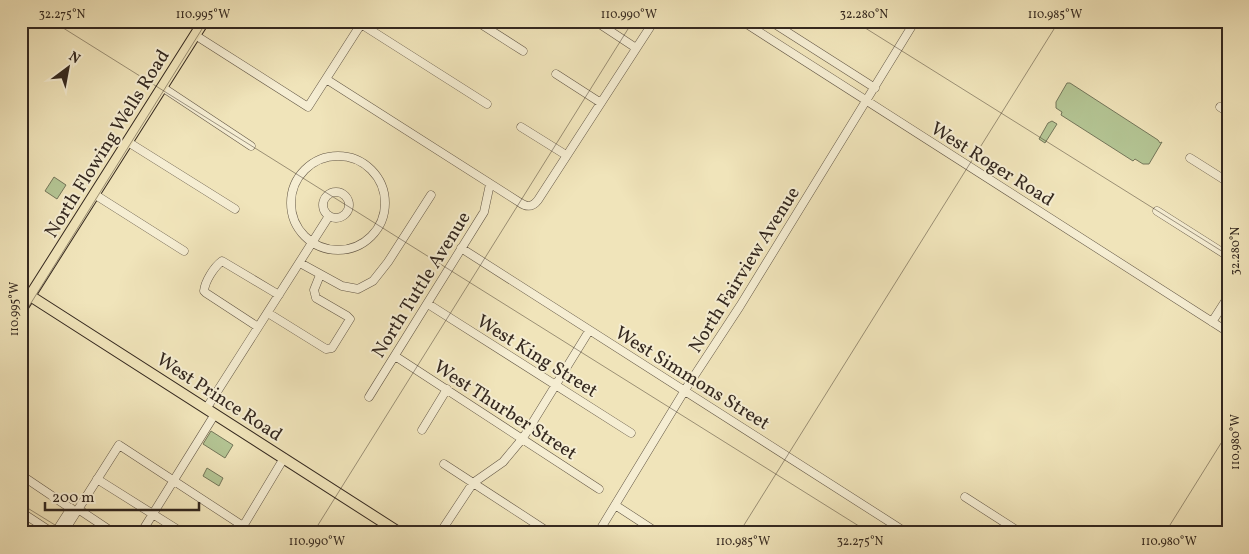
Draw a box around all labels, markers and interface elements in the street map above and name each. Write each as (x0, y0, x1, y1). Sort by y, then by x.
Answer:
text: 32.275°N (39, 7, 85, 23)
text: 110.995°W (176, 7, 230, 23)
text: 110.990°W (601, 7, 657, 23)
text: 32.280°N (840, 7, 888, 23)
text: 110.985°W (1028, 7, 1082, 23)
north arrow (42, 42, 92, 92)
street label: North Flowing Wells Road (39, 44, 173, 242)
street label: West Roger Road (925, 116, 1059, 213)
street label: North Fairview Avenue (683, 182, 806, 358)
street label: North Tuttle Avenue (366, 207, 477, 363)
text: 32.280°N (1228, 227, 1244, 275)
text: 110.995°W (7, 282, 23, 336)
street label: West King Street (471, 309, 603, 405)
street label: West Simmons Street (610, 320, 775, 437)
street label: West Prince Road (151, 347, 287, 448)
street label: West Thurber Street (428, 354, 582, 467)
text: 110.980°W (1228, 414, 1244, 470)
scale bar (45, 479, 199, 511)
text: 200 m (52, 488, 95, 509)
text: 110.990°W (289, 534, 345, 550)
text: 110.985°W (716, 534, 770, 550)
text: 32.275°N (837, 534, 883, 550)
text: 110.980°W (1141, 534, 1197, 550)

